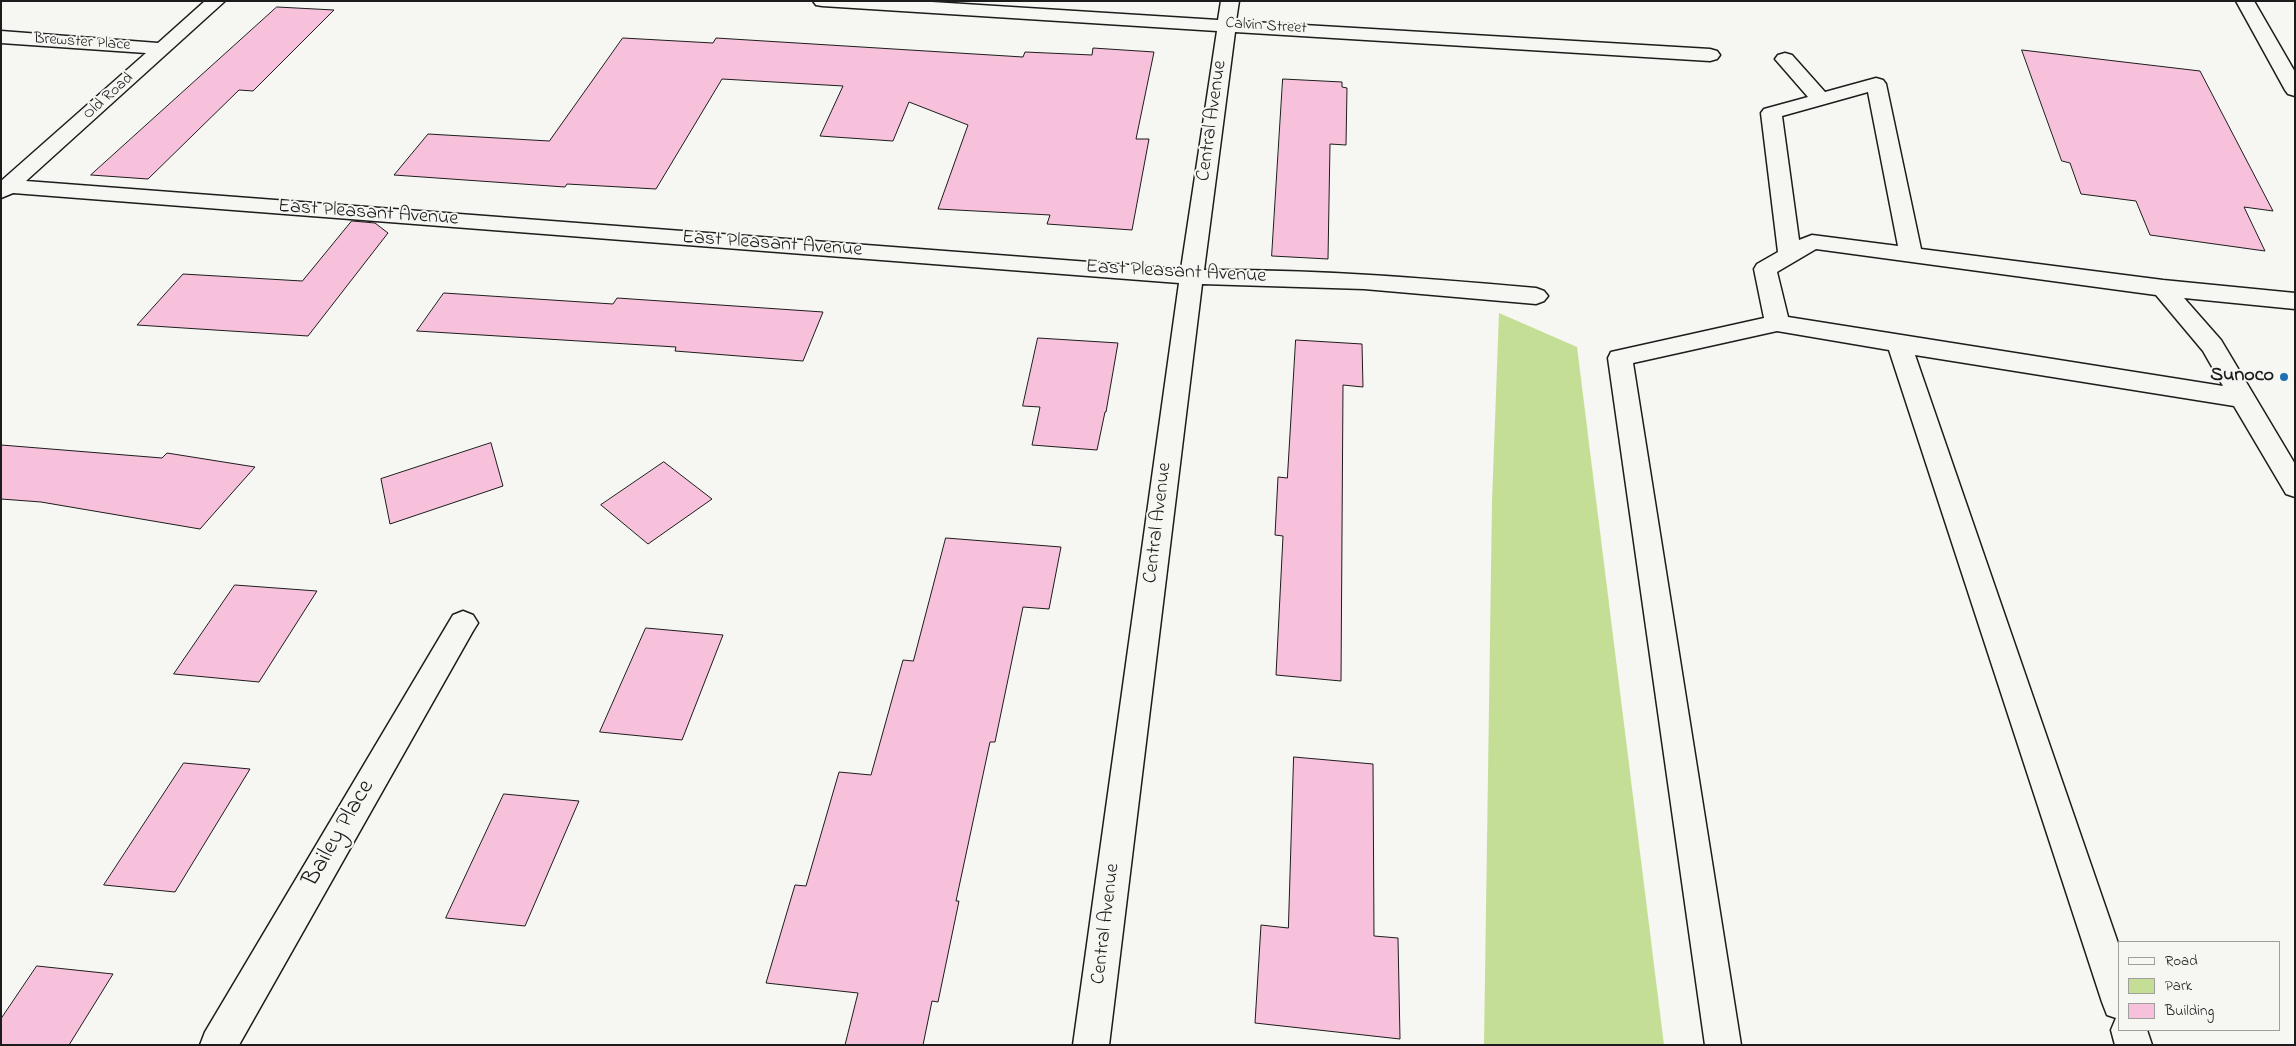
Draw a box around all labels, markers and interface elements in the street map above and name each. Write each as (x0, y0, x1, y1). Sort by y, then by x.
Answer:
street label: Calvin Street (1225, 15, 1307, 39)
street label: Brewster Place (33, 30, 131, 56)
street label: Central Avenue (1193, 59, 1233, 183)
street label: Old Road (80, 69, 138, 125)
street label: East Pleasant Avenue (277, 196, 459, 232)
street label: East Pleasant Avenue (681, 227, 863, 263)
street label: East Pleasant Avenue (1085, 256, 1267, 290)
place label: Sunoco (2210, 365, 2274, 389)
marker: Sunoco (2278, 371, 2290, 383)
street label: Central Avenue (1140, 461, 1178, 585)
street label: Bailey Place (298, 776, 382, 892)
street label: Central Avenue (1088, 862, 1126, 986)
legend (2118, 941, 2281, 1031)
text: Road (2165, 950, 2198, 972)
text: Park (2165, 975, 2192, 997)
text: Building (2165, 1000, 2214, 1022)

